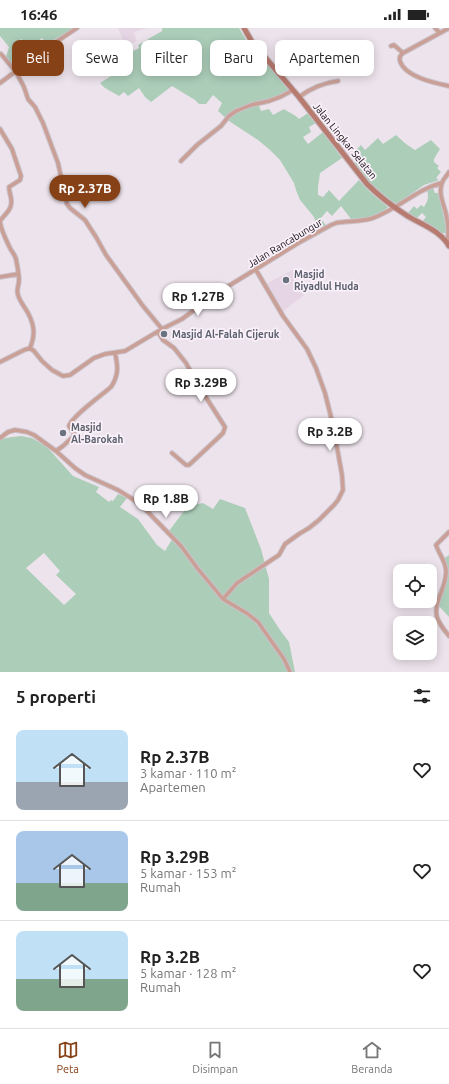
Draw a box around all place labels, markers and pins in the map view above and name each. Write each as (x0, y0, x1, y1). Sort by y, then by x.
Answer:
pin: Rp 2.37B (44, 175, 126, 209)
place label: Masjid Riyadlul Huda (294, 269, 359, 292)
marker: Masjid Riyadlul Huda (281, 275, 291, 285)
pin: Rp 1.27B (157, 283, 239, 317)
marker: Masjid Al-Falah Cijeruk (159, 329, 169, 339)
place label: Masjid Al-Falah Cijeruk (172, 329, 280, 340)
pin: Rp 3.29B (160, 369, 242, 403)
pin: Rp 3.2B (293, 418, 367, 452)
place label: Masjid Al-Barokah (71, 422, 123, 445)
marker: Masjid Al-Barokah (58, 428, 68, 438)
pin: Rp 1.8B (129, 485, 203, 519)

